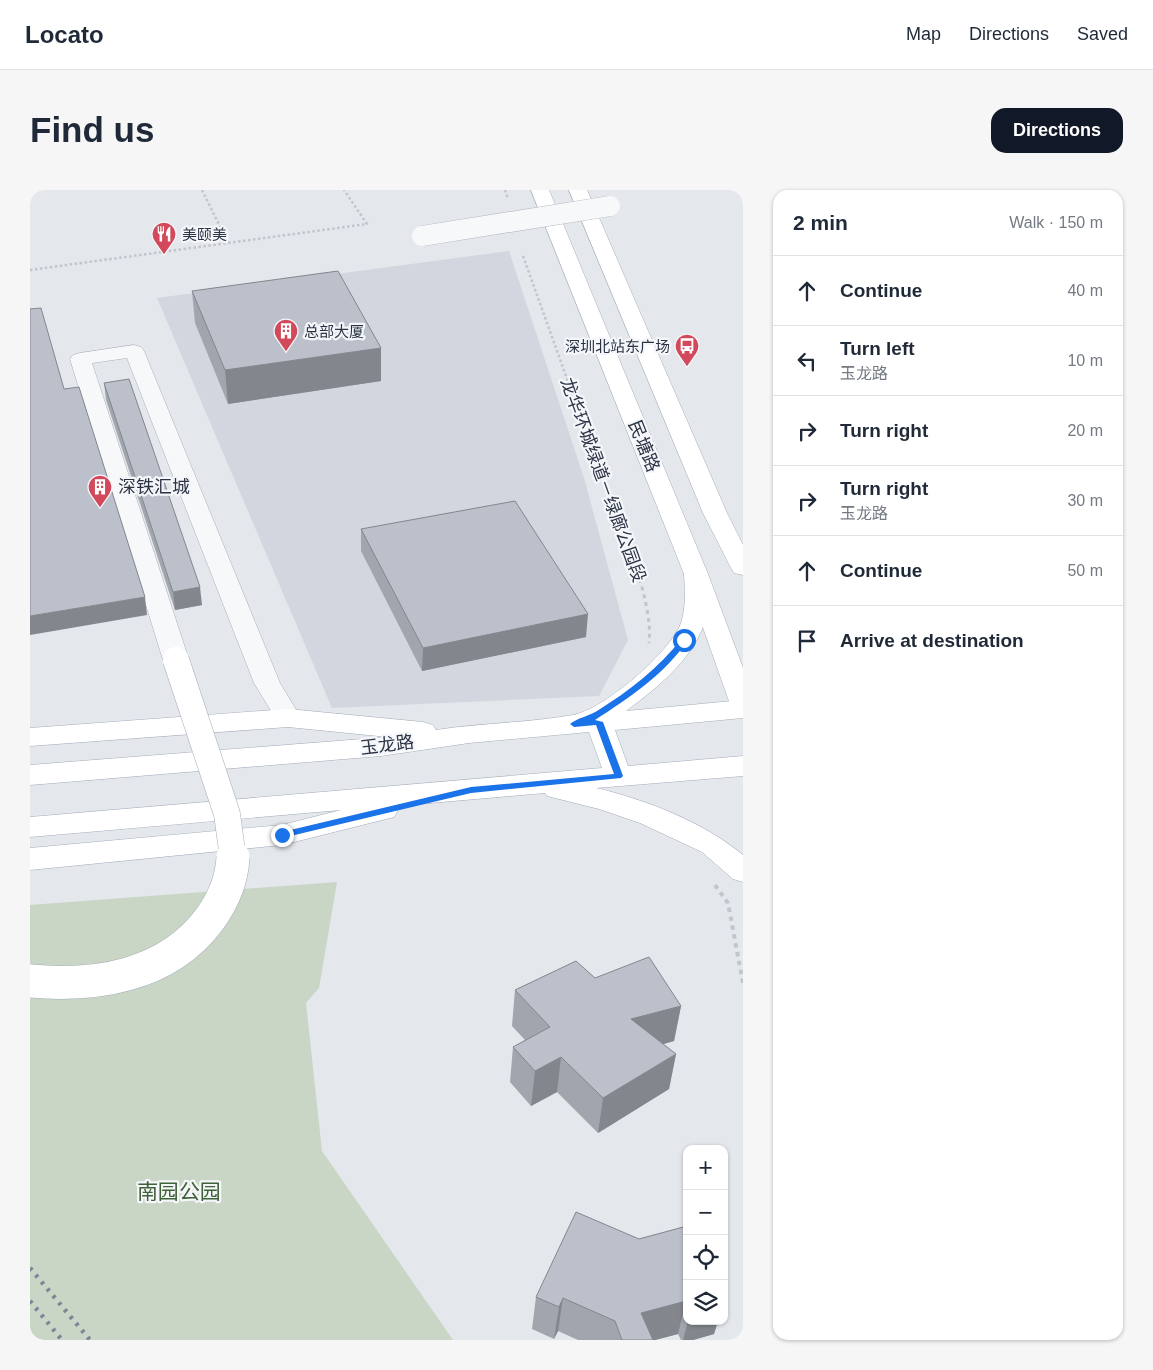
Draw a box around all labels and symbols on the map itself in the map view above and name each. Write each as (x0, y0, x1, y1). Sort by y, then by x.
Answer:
restaurant icon: 美颐美 (151, 221, 177, 255)
place label: 美颐美 (182, 226, 227, 243)
building icon: 总部大厦 (273, 318, 299, 352)
place label: 总部大厦 (304, 323, 364, 340)
bus stop icon: 深圳北站东广场 (674, 333, 700, 367)
place label: 深圳北站东广场 (565, 338, 670, 355)
street label: 龙华环城绿道－绿廊公园段 (557, 375, 649, 585)
street label: 民塘路 (625, 417, 663, 475)
building icon: 深铁汇城 (87, 474, 113, 508)
place label: 深铁汇城 (118, 477, 190, 497)
route start (673, 629, 696, 652)
street label: 玉龙路 (359, 732, 415, 758)
route end (271, 824, 294, 847)
park label: 南园公园 (137, 1180, 221, 1203)

